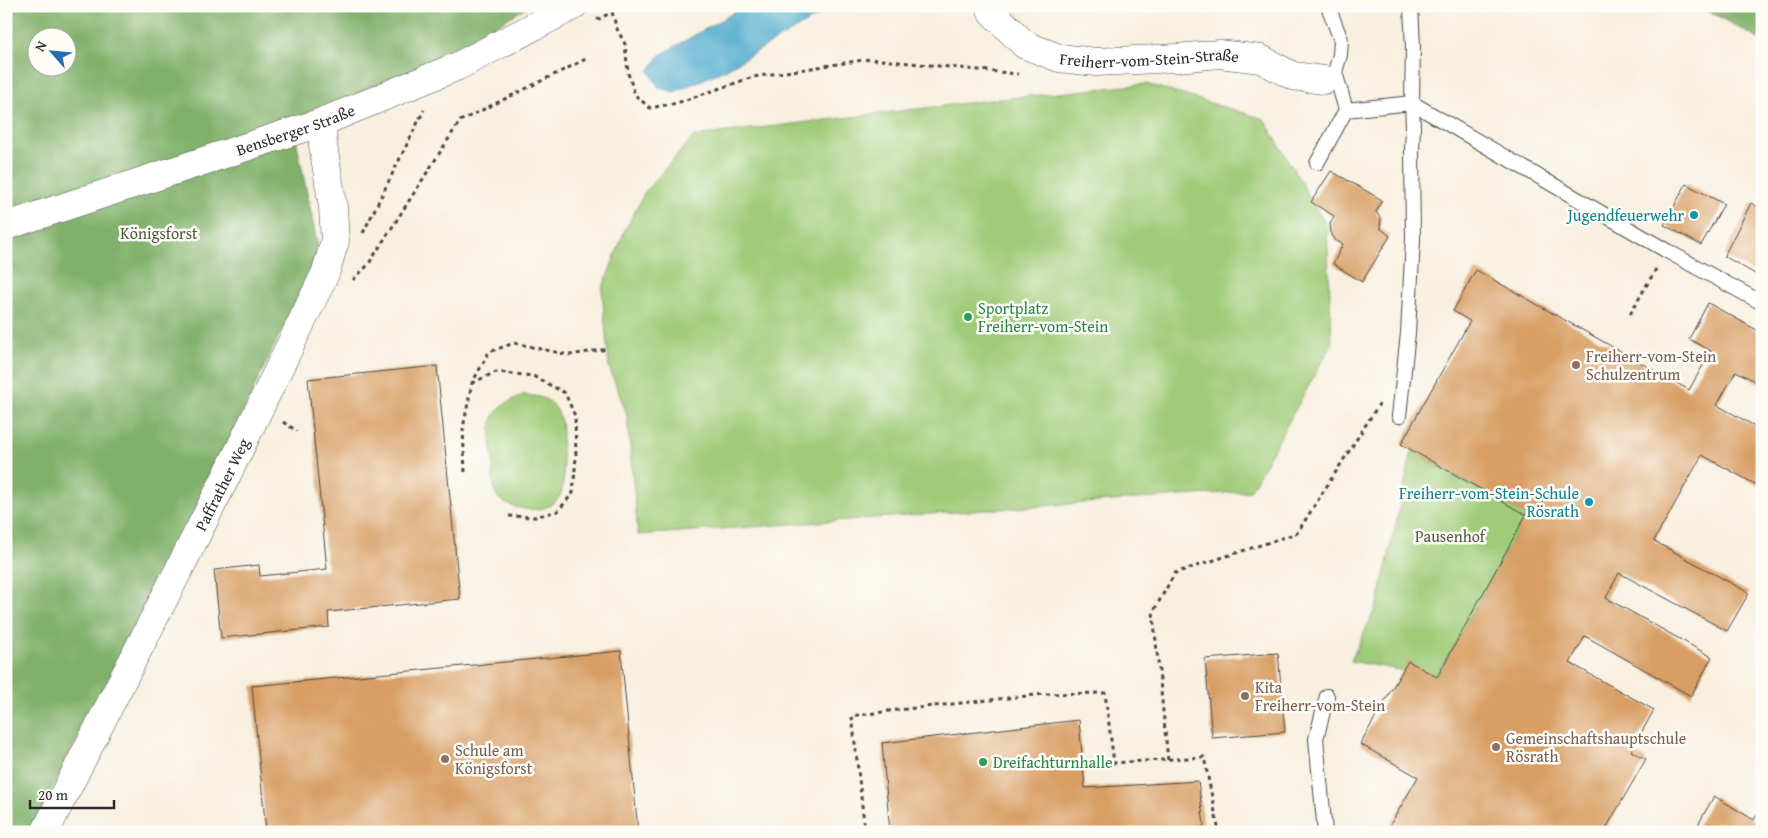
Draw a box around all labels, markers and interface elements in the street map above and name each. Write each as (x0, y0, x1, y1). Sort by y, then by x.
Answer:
north arrow (28, 28, 78, 78)
text: N (29, 37, 52, 55)
street label: Freiherr-vom-Stein-Straße (1058, 42, 1240, 74)
street label: Bensberger Straße (233, 98, 358, 161)
place label: Jugendfeuerwehr (1566, 203, 1684, 227)
marker: Jugendfeuerwehr (1688, 209, 1700, 221)
park label: Königsforst (120, 221, 198, 245)
place label: Sportplatz Freiherr-vom-Stein (978, 296, 1108, 338)
marker: Sportplatz Freiherr-vom-Stein (962, 311, 974, 323)
place label: Freiherr-vom-Stein Schulzentrum (1586, 344, 1716, 386)
marker: Freiherr-vom-Stein Schulzentrum (1570, 359, 1582, 371)
street label: Paffrather Weg (188, 434, 255, 535)
place label: Freiherr-vom-Stein-Schule Rösrath (1399, 481, 1579, 523)
marker: Freiherr-vom-Stein-Schule Rösrath (1583, 496, 1595, 508)
park label: Pausenhof (1415, 524, 1487, 548)
place label: Kita Freiherr-vom-Stein (1255, 675, 1385, 717)
marker: Kita Freiherr-vom-Stein (1239, 690, 1251, 702)
place label: Gemeinschaftshauptschule Rösrath (1506, 726, 1686, 768)
place label: Schule am Königsforst (455, 738, 533, 780)
marker: Gemeinschaftshauptschule Rösrath (1490, 741, 1502, 753)
place label: Dreifachturnhalle (993, 750, 1113, 774)
marker: Schule am Königsforst (439, 753, 451, 765)
marker: Dreifachturnhalle (977, 756, 989, 768)
scale bar (30, 778, 114, 810)
text: 20 m (38, 784, 69, 805)

